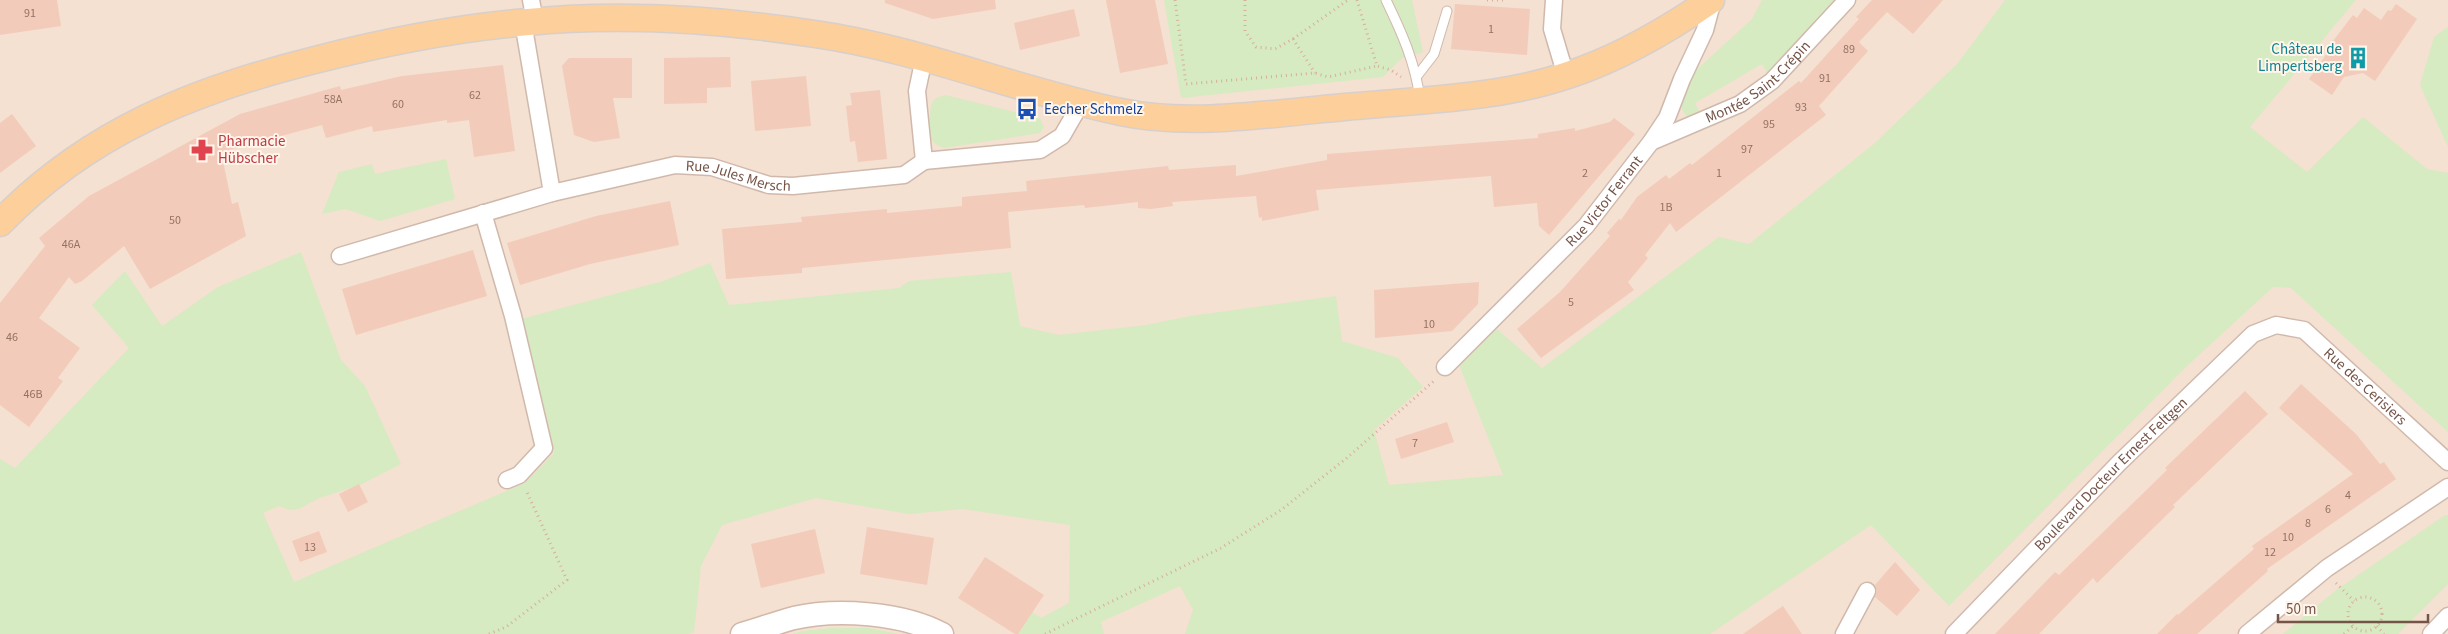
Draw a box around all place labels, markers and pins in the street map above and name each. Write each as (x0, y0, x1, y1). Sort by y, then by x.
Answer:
place label: Château de Limpertsberg (2258, 39, 2342, 77)
building icon: Château de Limpertsberg (2345, 45, 2371, 71)
bus stop icon: Eecher Schmelz (1014, 96, 1040, 122)
place label: Eecher Schmelz (1044, 99, 1143, 120)
place label: Pharmacie Hübscher (218, 131, 285, 169)
pharmacy icon: Pharmacie Hübscher (189, 137, 215, 163)

